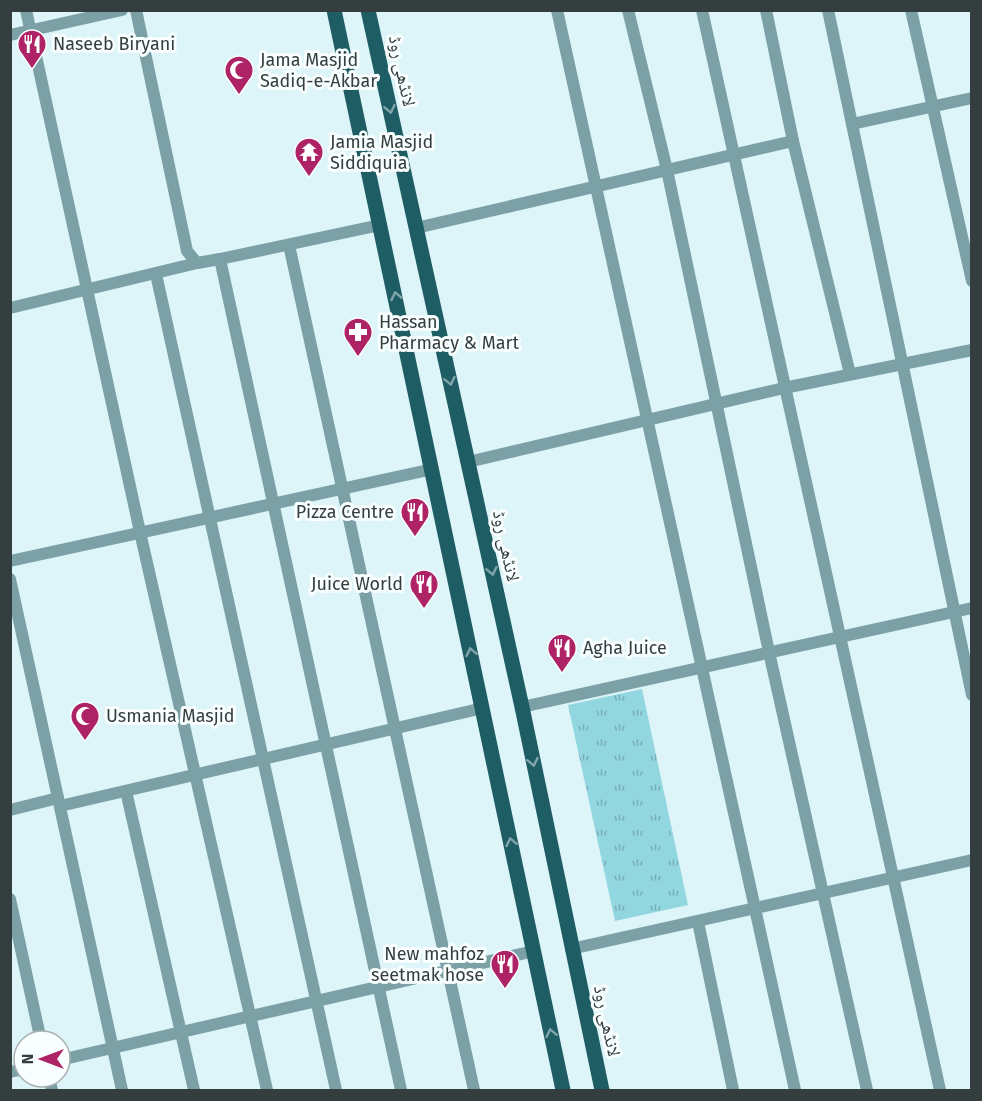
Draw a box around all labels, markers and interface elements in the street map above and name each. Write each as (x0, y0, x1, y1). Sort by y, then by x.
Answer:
restaurant icon: Naseeb Biryani (16, 28, 48, 70)
place label: Naseeb Biryani (53, 33, 175, 55)
street label: لانڈھی روڈ (384, 34, 420, 108)
place label: Jama Masjid Sadiq-e-Akbar (260, 49, 377, 92)
mosque icon: Jama Masjid Sadiq-e-Akbar (223, 54, 255, 96)
one-way arrow (383, 103, 396, 113)
place label: Jamia Masjid Siddiquia (330, 131, 433, 174)
temple icon: Jamia Masjid Siddiquia (293, 136, 325, 178)
one-way arrow (390, 292, 403, 302)
place label: Hassan Pharmacy & Mart (379, 311, 519, 354)
pharmacy icon: Hassan Pharmacy & Mart (342, 316, 374, 358)
one-way arrow (443, 376, 456, 386)
restaurant icon: Pizza Centre (399, 496, 431, 538)
place label: Pizza Centre (296, 501, 394, 523)
street label: لانڈھی روڈ (488, 509, 524, 583)
one-way arrow (485, 566, 498, 576)
restaurant icon: Juice World (408, 568, 440, 610)
place label: Juice World (311, 573, 403, 595)
restaurant icon: Agha Juice (546, 632, 578, 674)
place label: Agha Juice (583, 637, 667, 659)
one-way arrow (465, 647, 478, 657)
mosque icon: Usmania Masjid (69, 700, 101, 742)
place label: Usmania Masjid (106, 705, 235, 727)
one-way arrow (526, 757, 539, 767)
one-way arrow (505, 838, 518, 848)
place label: New mahfoz seetmak hose (371, 943, 484, 986)
restaurant icon: New mahfoz seetmak hose (489, 948, 521, 990)
street label: لانڈھی روڈ (589, 984, 625, 1058)
north arrow (12, 1029, 72, 1089)
one-way arrow (545, 1029, 558, 1039)
text: N (18, 1054, 37, 1064)

